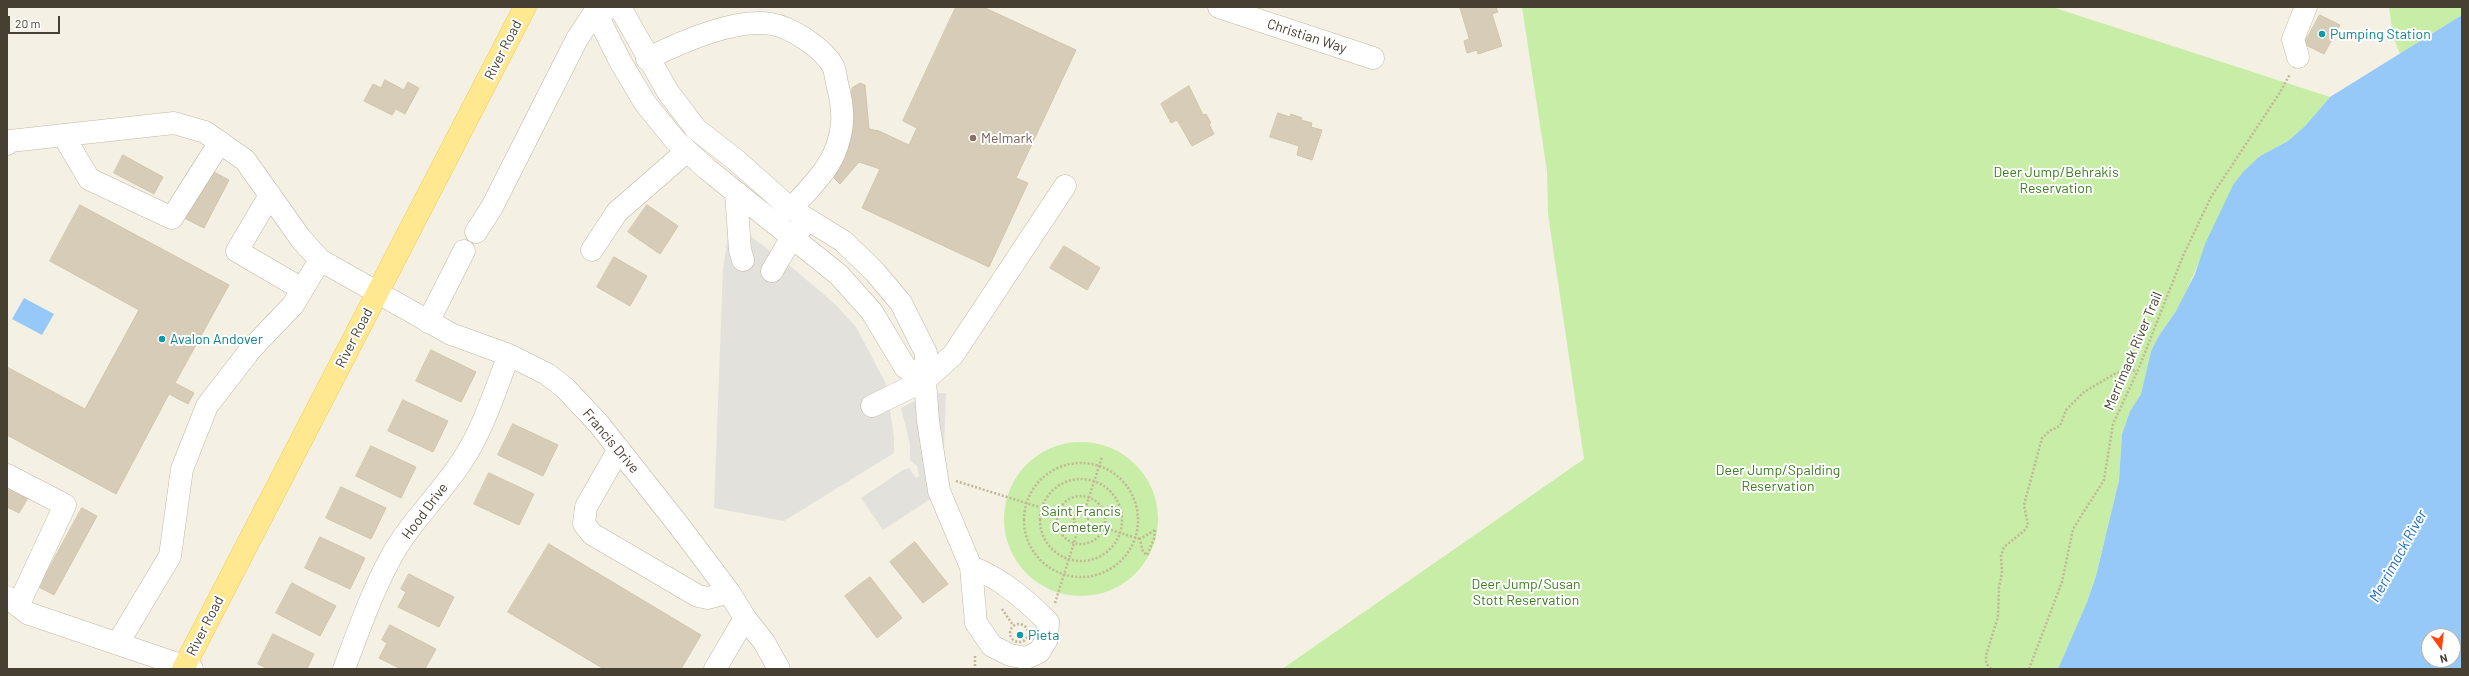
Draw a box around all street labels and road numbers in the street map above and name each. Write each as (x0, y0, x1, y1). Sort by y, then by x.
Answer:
street label: Christian Way (1265, 15, 1349, 57)
street label: River Road (481, 17, 525, 83)
street label: Merrimack River Trail (2100, 289, 2166, 413)
street label: River Road (332, 305, 376, 371)
street label: Francis Drive (579, 405, 643, 477)
street label: Hood Drive (398, 480, 452, 542)
street label: River Road (183, 593, 227, 659)

